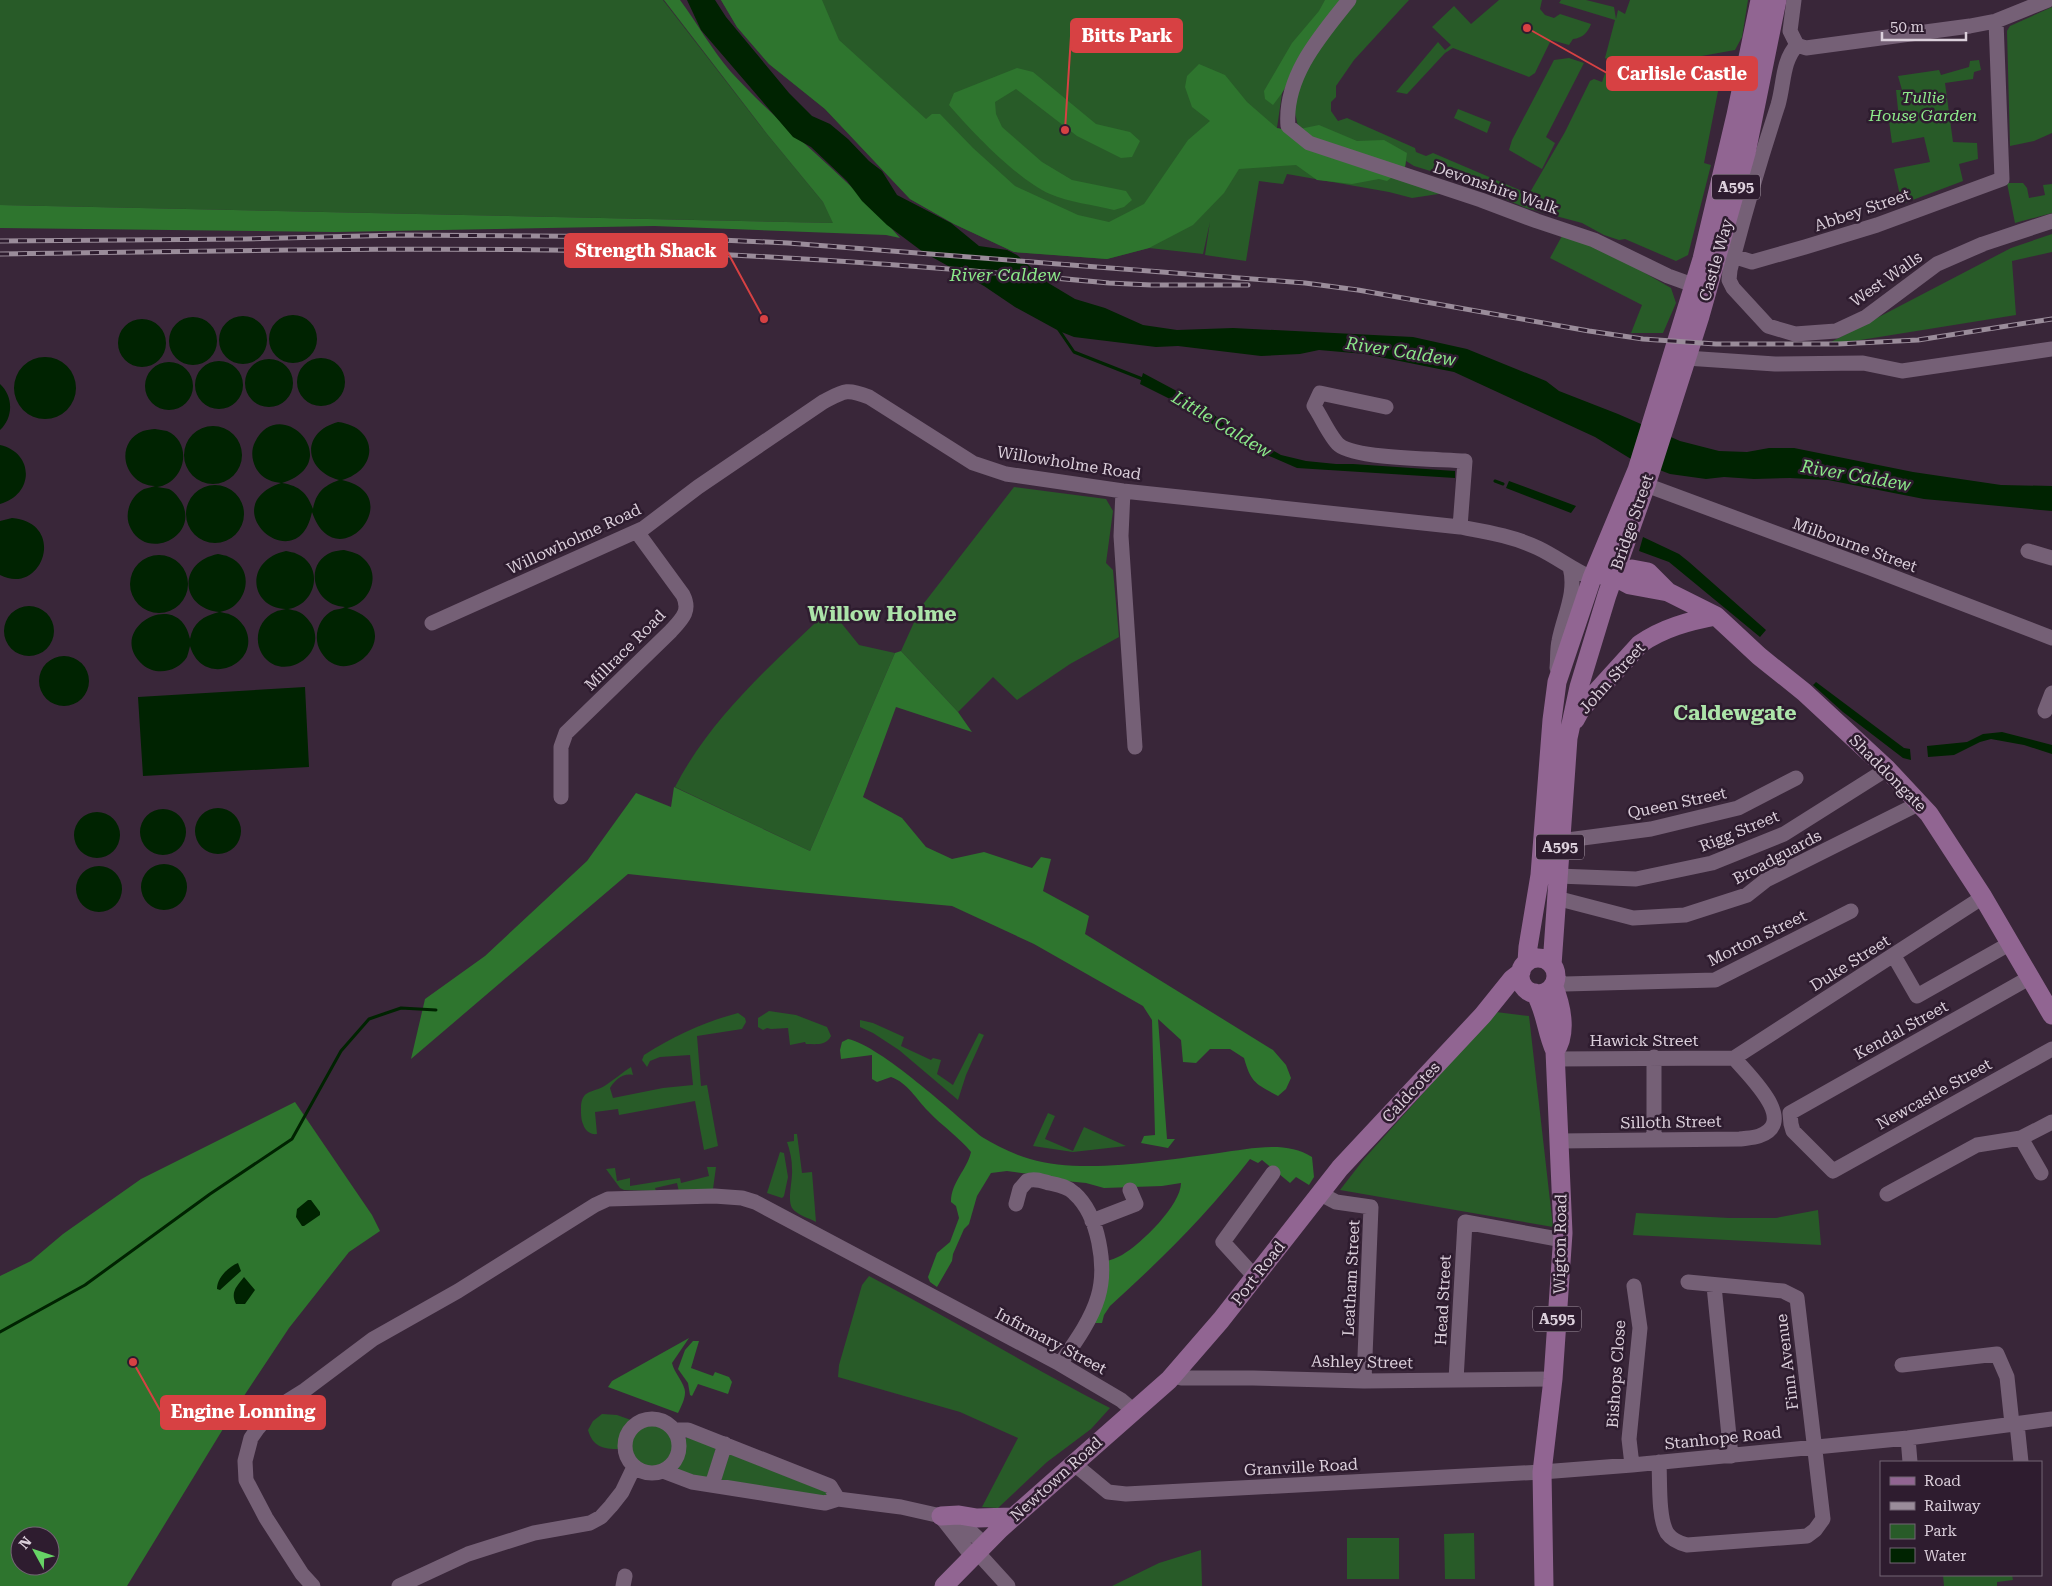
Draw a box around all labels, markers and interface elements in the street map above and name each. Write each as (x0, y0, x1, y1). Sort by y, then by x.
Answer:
scale bar (1882, 10, 1966, 42)
text: 50 m (1890, 18, 1925, 36)
callout: Bitts Park (1071, 19, 1182, 52)
text: Bitts Park (1082, 25, 1173, 46)
callout: Carlisle Castle (1607, 57, 1757, 90)
text: Carlisle Castle (1617, 63, 1747, 84)
park label: Tullie House Garden (1868, 88, 1977, 125)
street label: Devonshire Walk (1431, 158, 1561, 218)
road number: A595 (1712, 174, 1760, 200)
street label: Abbey Street (1812, 185, 1912, 235)
street label: Castle Way (1695, 216, 1737, 303)
callout: Strength Shack (565, 234, 727, 267)
text: Strength Shack (575, 240, 717, 261)
street label: West Walls (1846, 247, 1926, 311)
water label: River Caldew (948, 264, 1061, 285)
water label: River Caldew (1343, 332, 1458, 370)
water label: Little Caldew (1168, 386, 1276, 462)
street label: Willowholme Road (996, 442, 1142, 484)
water label: River Caldew (1798, 455, 1913, 495)
street label: Bridge Street (1607, 472, 1657, 572)
street label: Willowholme Road (504, 500, 644, 578)
street label: Milbourne Street (1790, 514, 1920, 576)
district label: Willow Holme (807, 602, 957, 626)
street label: Millrace Road (581, 606, 669, 694)
street label: John Street (1575, 638, 1649, 718)
district label: Caldewgate (1673, 701, 1797, 725)
street label: Shaddongate (1845, 730, 1931, 816)
street label: Queen Street (1626, 783, 1728, 823)
street label: Rigg Street (1696, 806, 1782, 856)
street label: Broadguards (1729, 826, 1825, 888)
road number: A595 (1536, 834, 1584, 860)
street label: Morton Street (1704, 906, 1810, 970)
street label: Duke Street (1806, 931, 1894, 995)
street label: Kendal Street (1851, 996, 1951, 1064)
street label: Hawick Street (1590, 1031, 1698, 1050)
street label: Newcastle Street (1873, 1054, 1995, 1134)
street label: Caldcotes (1378, 1057, 1444, 1126)
street label: Silloth Street (1620, 1112, 1722, 1132)
street label: Wigton Road (1550, 1194, 1570, 1294)
street label: Leatham Street (1338, 1219, 1364, 1337)
street label: Port Road (1227, 1237, 1289, 1309)
street label: Head Street (1431, 1254, 1455, 1346)
street label: Infirmary Street (992, 1304, 1110, 1378)
road number: A595 (1533, 1306, 1581, 1332)
street label: Finn Avenue (1772, 1313, 1802, 1411)
street label: Bishops Close (1603, 1319, 1629, 1429)
street label: Ashley Street (1311, 1352, 1413, 1372)
callout: Engine Lonning (161, 1396, 325, 1429)
text: Engine Lonning (171, 1401, 316, 1422)
street label: Stanhope Road (1664, 1422, 1782, 1454)
street label: Newtown Road (1006, 1433, 1106, 1525)
street label: Granville Road (1243, 1455, 1359, 1479)
legend (1880, 1461, 2042, 1576)
text: Road (1924, 1472, 1961, 1490)
text: Railway (1924, 1497, 1981, 1515)
text: Park (1924, 1522, 1958, 1540)
north arrow (10, 1526, 60, 1576)
text: N (15, 1533, 35, 1552)
text: Water (1924, 1547, 1966, 1565)

